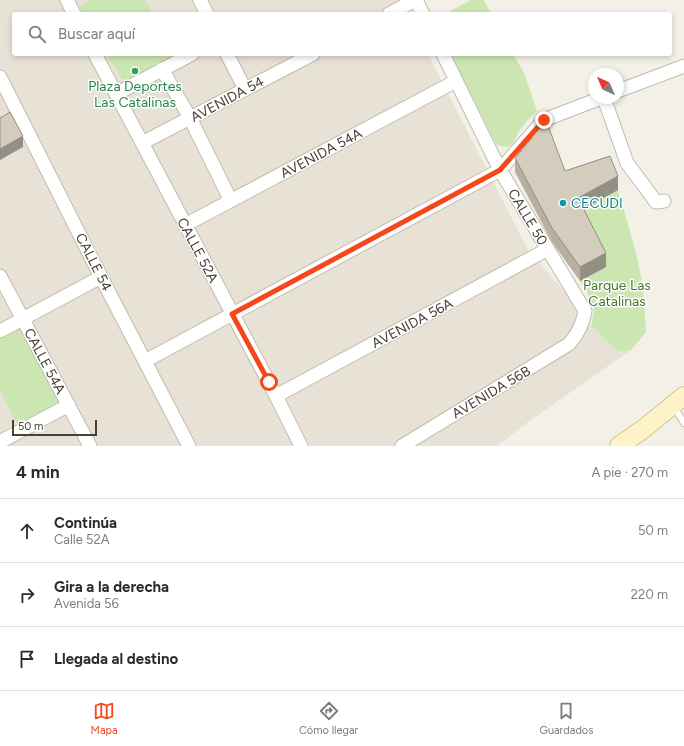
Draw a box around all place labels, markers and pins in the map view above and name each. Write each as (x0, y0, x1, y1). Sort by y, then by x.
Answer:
marker: Plaza Deportes Las Catalinas (130, 66, 140, 76)
place label: Plaza Deportes Las Catalinas (88, 78, 182, 111)
place label: CECUDI (571, 195, 623, 212)
marker: CECUDI (558, 198, 568, 208)

